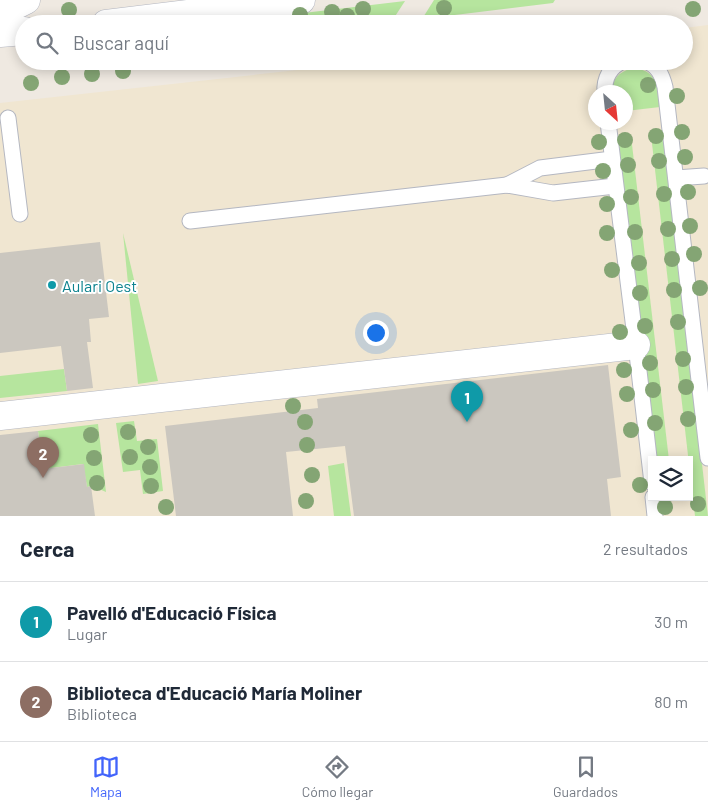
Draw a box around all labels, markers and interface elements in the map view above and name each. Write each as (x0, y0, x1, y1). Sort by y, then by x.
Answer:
search box (15, 15, 693, 70)
icon: search (33, 29, 61, 57)
text: Buscar aquí (73, 31, 169, 54)
north arrow (588, 85, 633, 130)
place label: Aulari Oest (62, 276, 137, 295)
marker: Aulari Oest (46, 279, 58, 291)
your location (363, 320, 389, 346)
pin: 1 (451, 381, 483, 422)
pin: 2 (27, 437, 59, 478)
map controls (648, 456, 693, 501)
button: layers (648, 456, 693, 501)
text: Cerca (20, 536, 74, 561)
text: 2 resultados (603, 539, 688, 558)
text: Pavelló d'Educació Física (67, 601, 277, 624)
text: 1 (33, 612, 39, 631)
text: 30 m (654, 612, 688, 631)
text: Lugar (67, 624, 107, 643)
text: Biblioteca d'Educació María Moliner (67, 681, 362, 704)
text: 2 (32, 692, 40, 711)
text: 80 m (654, 692, 688, 711)
text: Biblioteca (67, 704, 137, 723)
tab: Mapa (90, 753, 122, 800)
tab: Cómo llegar (302, 753, 373, 800)
tab: Guardados (553, 753, 618, 800)

